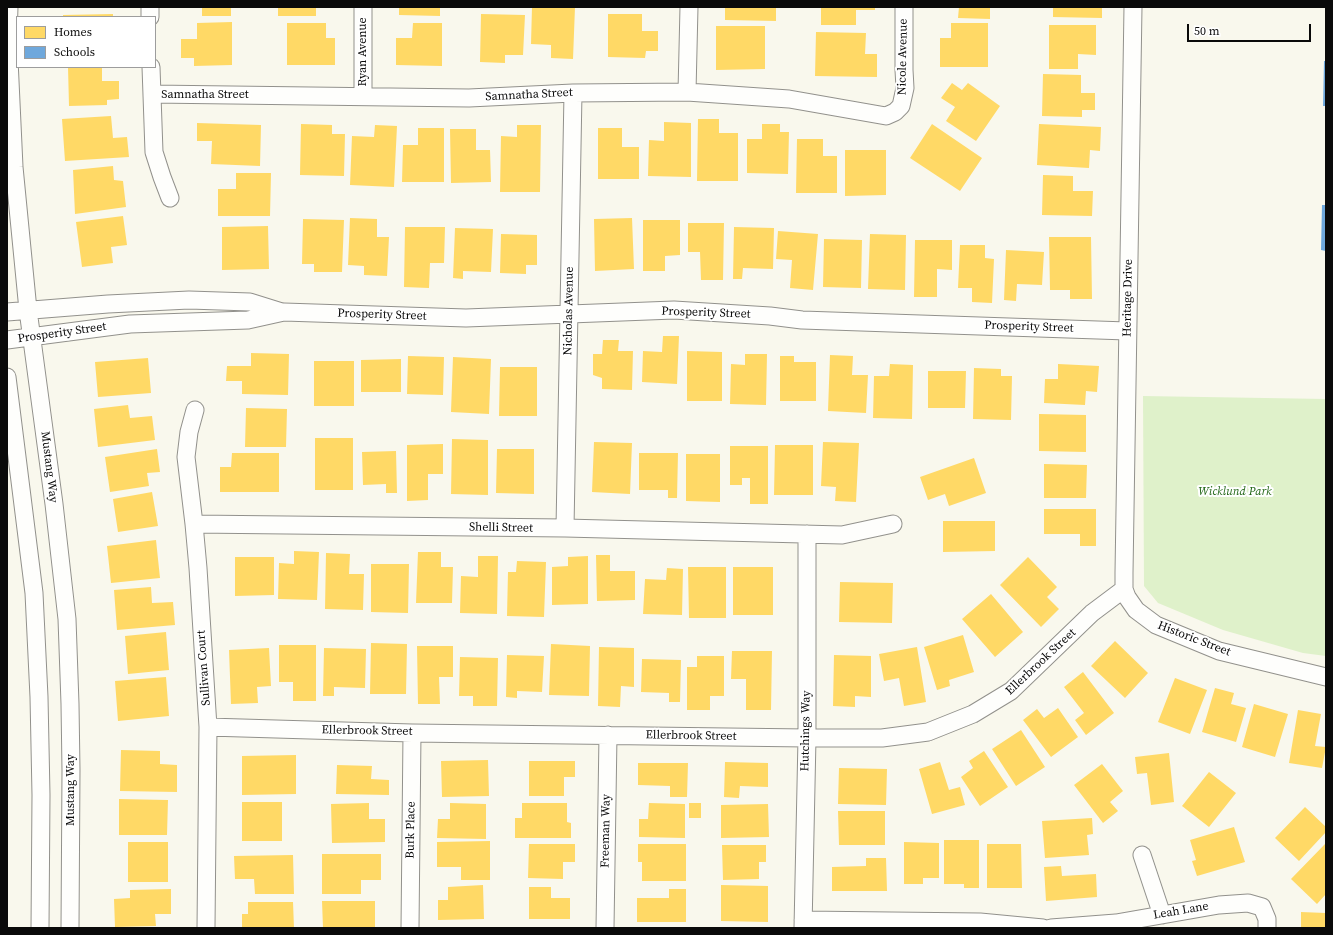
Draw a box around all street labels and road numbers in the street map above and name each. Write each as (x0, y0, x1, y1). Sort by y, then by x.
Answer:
street label: Ryan Avenue (356, 17, 370, 87)
street label: Nicole Avenue (895, 19, 911, 95)
street label: Samnatha Street (485, 86, 573, 104)
street label: Samnatha Street (161, 88, 249, 102)
street label: Heritage Drive (1120, 259, 1136, 337)
street label: Nicholas Avenue (561, 266, 577, 356)
street label: Prosperity Street (661, 304, 751, 322)
street label: Prosperity Street (337, 306, 427, 324)
street label: Prosperity Street (984, 318, 1074, 336)
street label: Prosperity Street (17, 320, 107, 346)
street label: Mustang Way (37, 430, 61, 504)
street label: Shelli Street (469, 520, 533, 536)
street label: Historic Street (1155, 618, 1233, 660)
street label: Ellerbrook Street (1003, 626, 1079, 698)
street label: Sullivan Court (194, 630, 214, 706)
street label: Hutchings Way (798, 690, 814, 772)
street label: Ellerbrook Street (321, 723, 413, 739)
street label: Ellerbrook Street (645, 728, 737, 744)
street label: Mustang Way (64, 754, 78, 826)
street label: Freeman Way (598, 794, 614, 868)
street label: Burk Place (403, 801, 419, 859)
street label: Leah Lane (1152, 899, 1210, 923)

